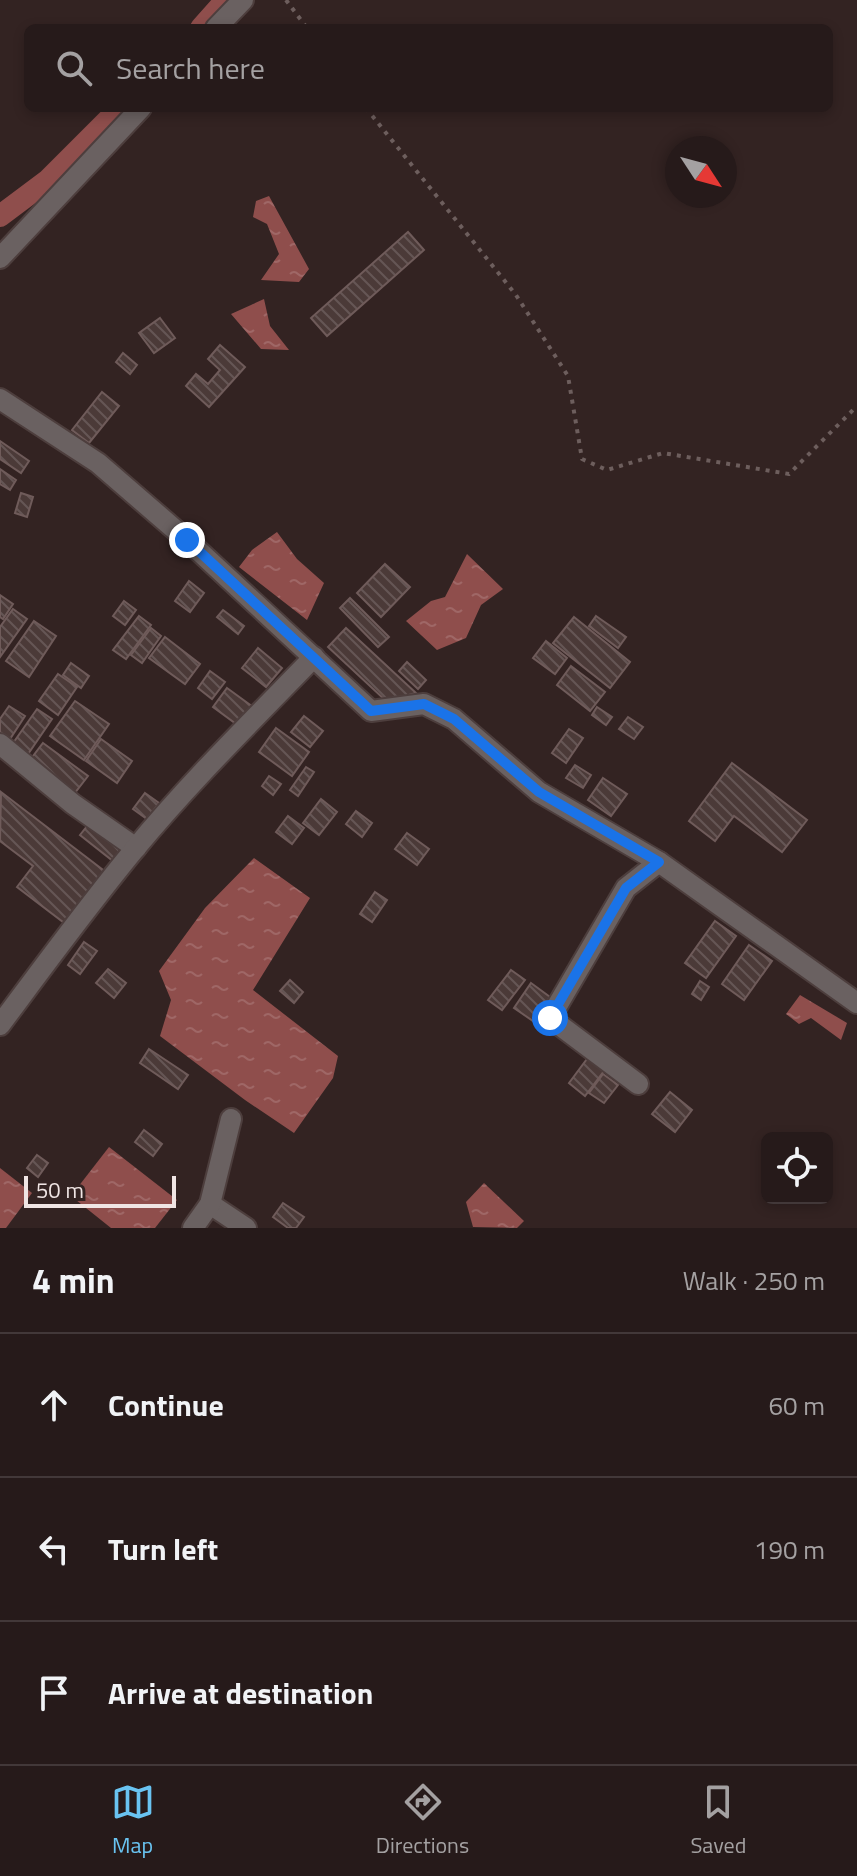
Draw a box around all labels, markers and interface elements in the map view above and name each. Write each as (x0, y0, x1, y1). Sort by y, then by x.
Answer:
search box (24, 24, 833, 112)
text: Search here (116, 45, 265, 91)
icon: search (52, 46, 96, 90)
north arrow (665, 136, 737, 208)
route end (169, 522, 205, 558)
route start (532, 1000, 568, 1036)
map controls (761, 1132, 833, 1204)
button: locate (761, 1132, 833, 1204)
scale bar (24, 1172, 176, 1208)
text: 50 m (36, 1173, 84, 1207)
text: 4 min (32, 1254, 115, 1306)
text: Walk · 250 m (683, 1261, 825, 1300)
text: Continue (108, 1382, 224, 1428)
icon: ahead (32, 1383, 76, 1427)
text: 60 m (768, 1386, 825, 1425)
text: Turn left (108, 1526, 218, 1572)
icon: left (32, 1527, 76, 1571)
text: 190 m (754, 1530, 825, 1569)
text: Arrive at destination (108, 1670, 373, 1716)
icon: arrive (32, 1671, 76, 1715)
tab: Map (111, 1780, 155, 1862)
tab: Directions (376, 1780, 469, 1862)
tab: Saved (690, 1780, 746, 1862)

